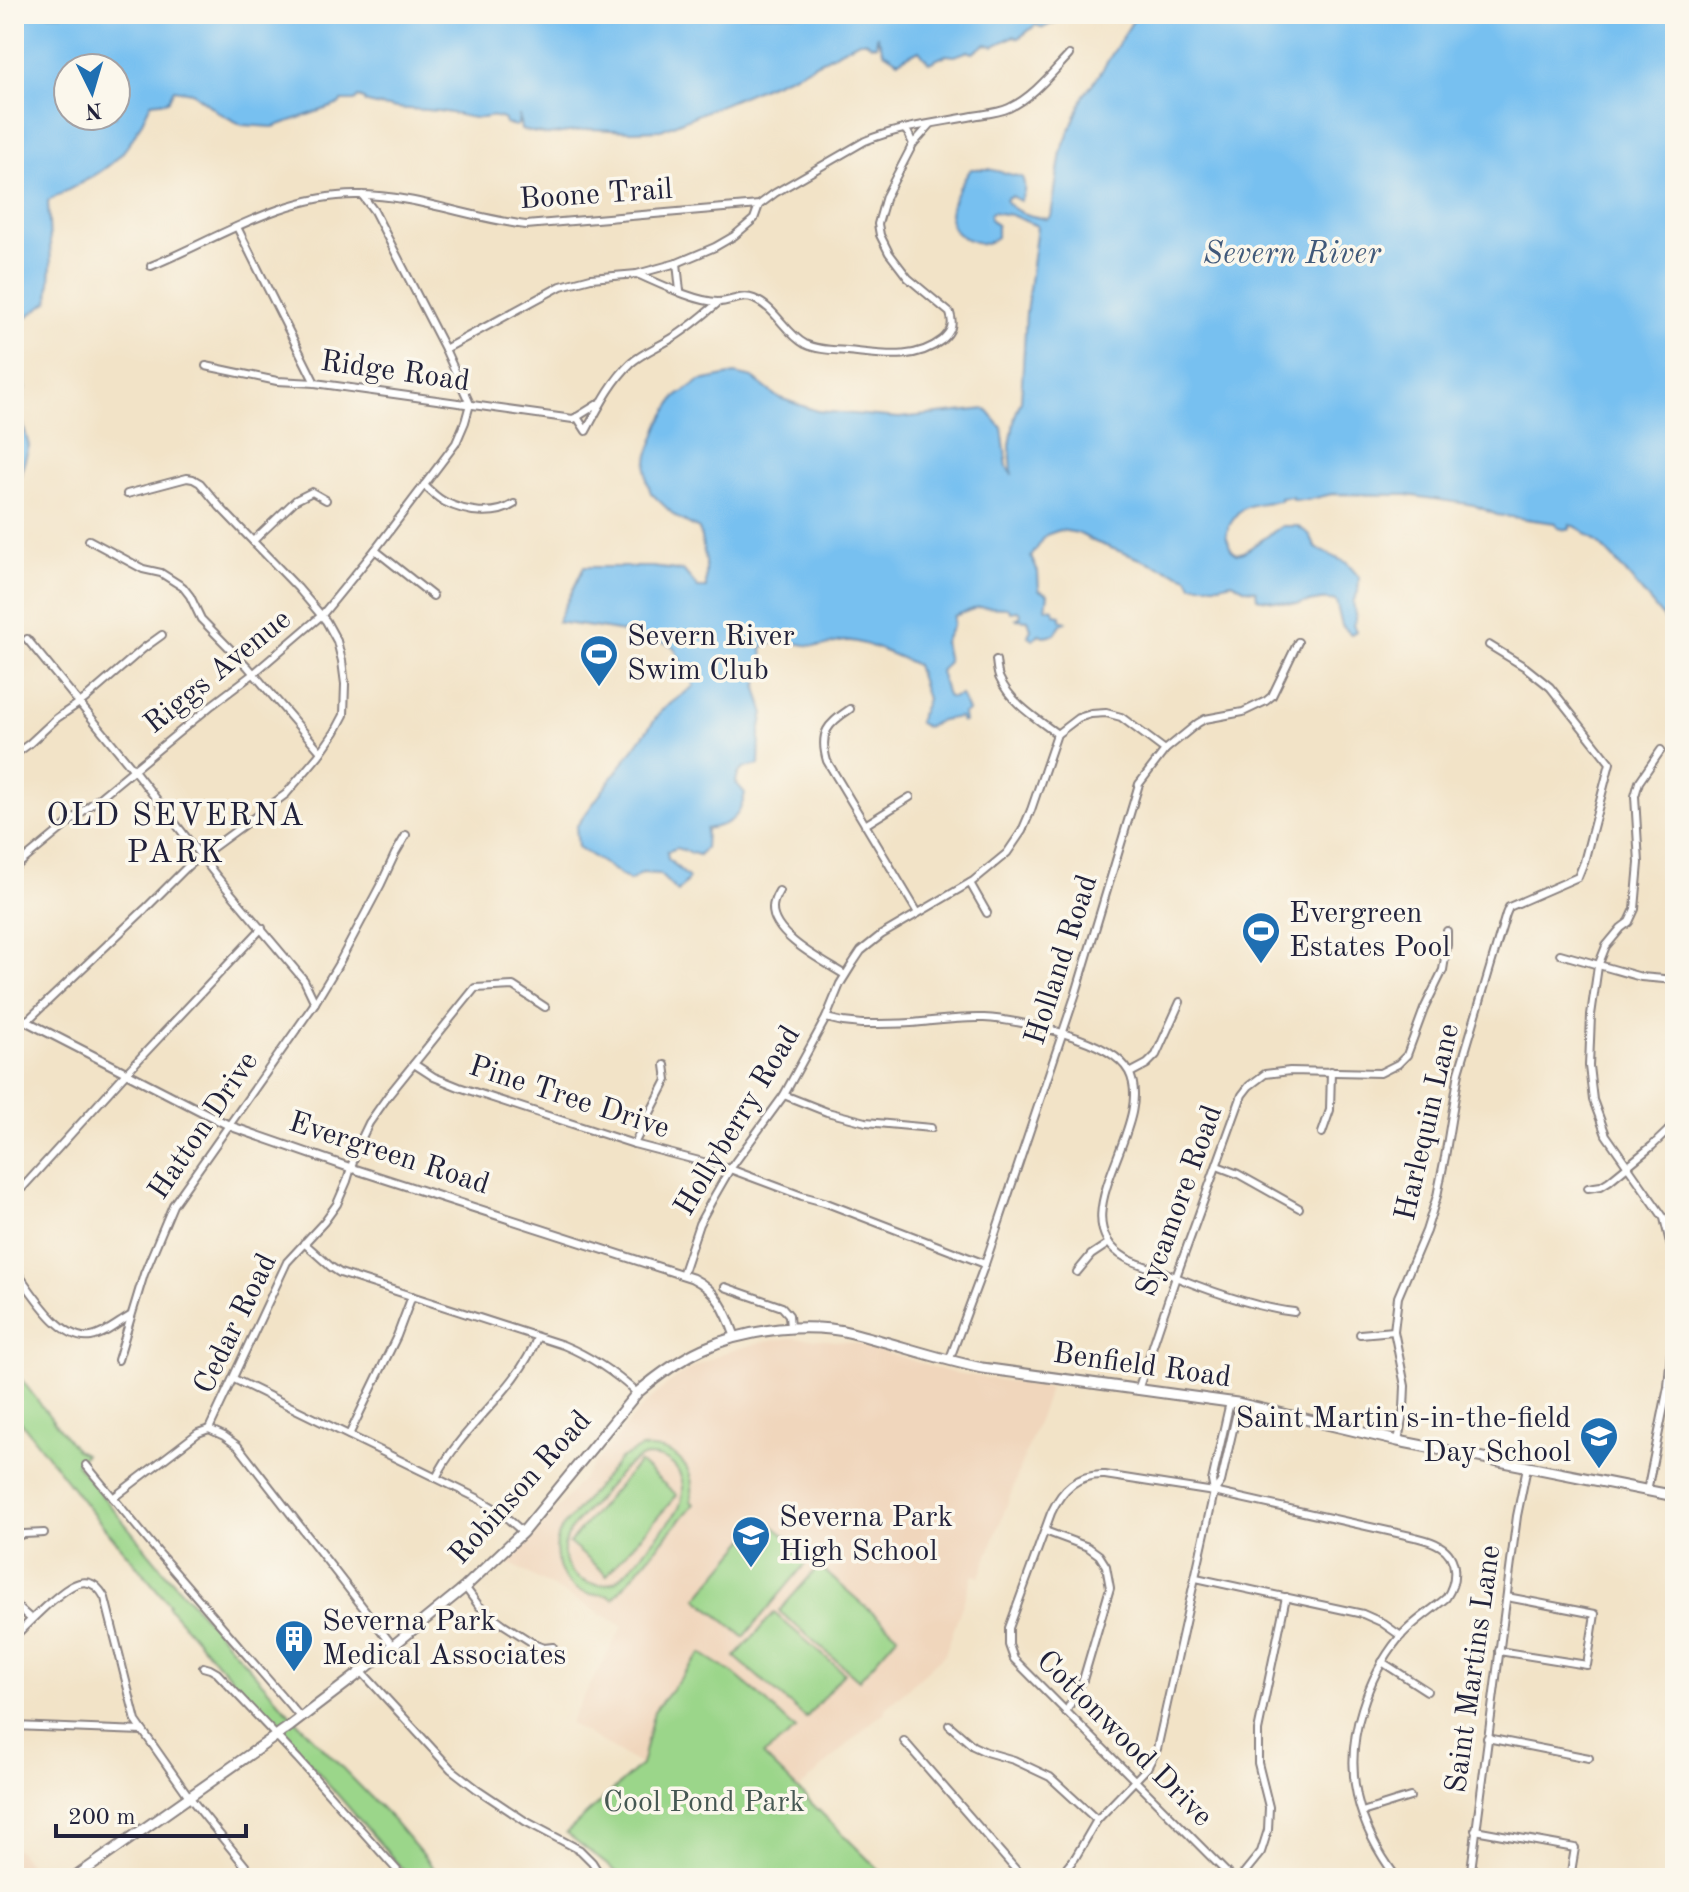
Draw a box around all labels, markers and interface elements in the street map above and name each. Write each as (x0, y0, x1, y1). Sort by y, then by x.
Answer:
north arrow (52, 52, 132, 132)
text: N (84, 98, 103, 122)
street label: Boone Trail (518, 175, 674, 215)
water label: Severn River (1203, 239, 1382, 271)
street label: Ridge Road (318, 347, 472, 397)
street label: Riggs Avenue (139, 604, 297, 740)
place label: Severn River Swim Club (627, 622, 795, 686)
sports icon: Severn River Swim Club (578, 633, 620, 688)
district label: OLD SEVERNA PARK (46, 801, 306, 870)
street label: Holland Road (1020, 871, 1104, 1049)
place label: Evergreen Estates Pool (1289, 899, 1450, 963)
sports icon: Evergreen Estates Pool (1240, 910, 1282, 965)
street label: Hollyberry Road (670, 1021, 806, 1221)
street label: Harlequin Lane (1391, 1021, 1465, 1223)
street label: Hatton Drive (144, 1047, 264, 1205)
street label: Pine Tree Drive (465, 1051, 673, 1145)
street label: Sycamore Road (1132, 1101, 1228, 1301)
street label: Evergreen Road (285, 1107, 493, 1201)
street label: Cedar Road (189, 1249, 283, 1399)
street label: Benfield Road (1051, 1339, 1233, 1393)
place label: Saint Martin's-in-the-field Day School (1235, 1404, 1571, 1468)
street label: Robinson Road (444, 1405, 598, 1571)
school or university icon: Saint Martin's-in-the-field Day School (1578, 1415, 1620, 1470)
place label: Severna Park High School (779, 1503, 953, 1567)
school or university icon: Severna Park High School (730, 1514, 772, 1569)
street label: Saint Martins Lane (1442, 1543, 1506, 1795)
place label: Severna Park Medical Associates (322, 1607, 566, 1671)
building icon: Severna Park Medical Associates (273, 1618, 315, 1673)
street label: Cottonwood Drive (1030, 1645, 1218, 1833)
scale bar (56, 1788, 246, 1838)
park label: Cool Pond Park (603, 1788, 805, 1818)
text: 200 m (68, 1806, 136, 1830)

